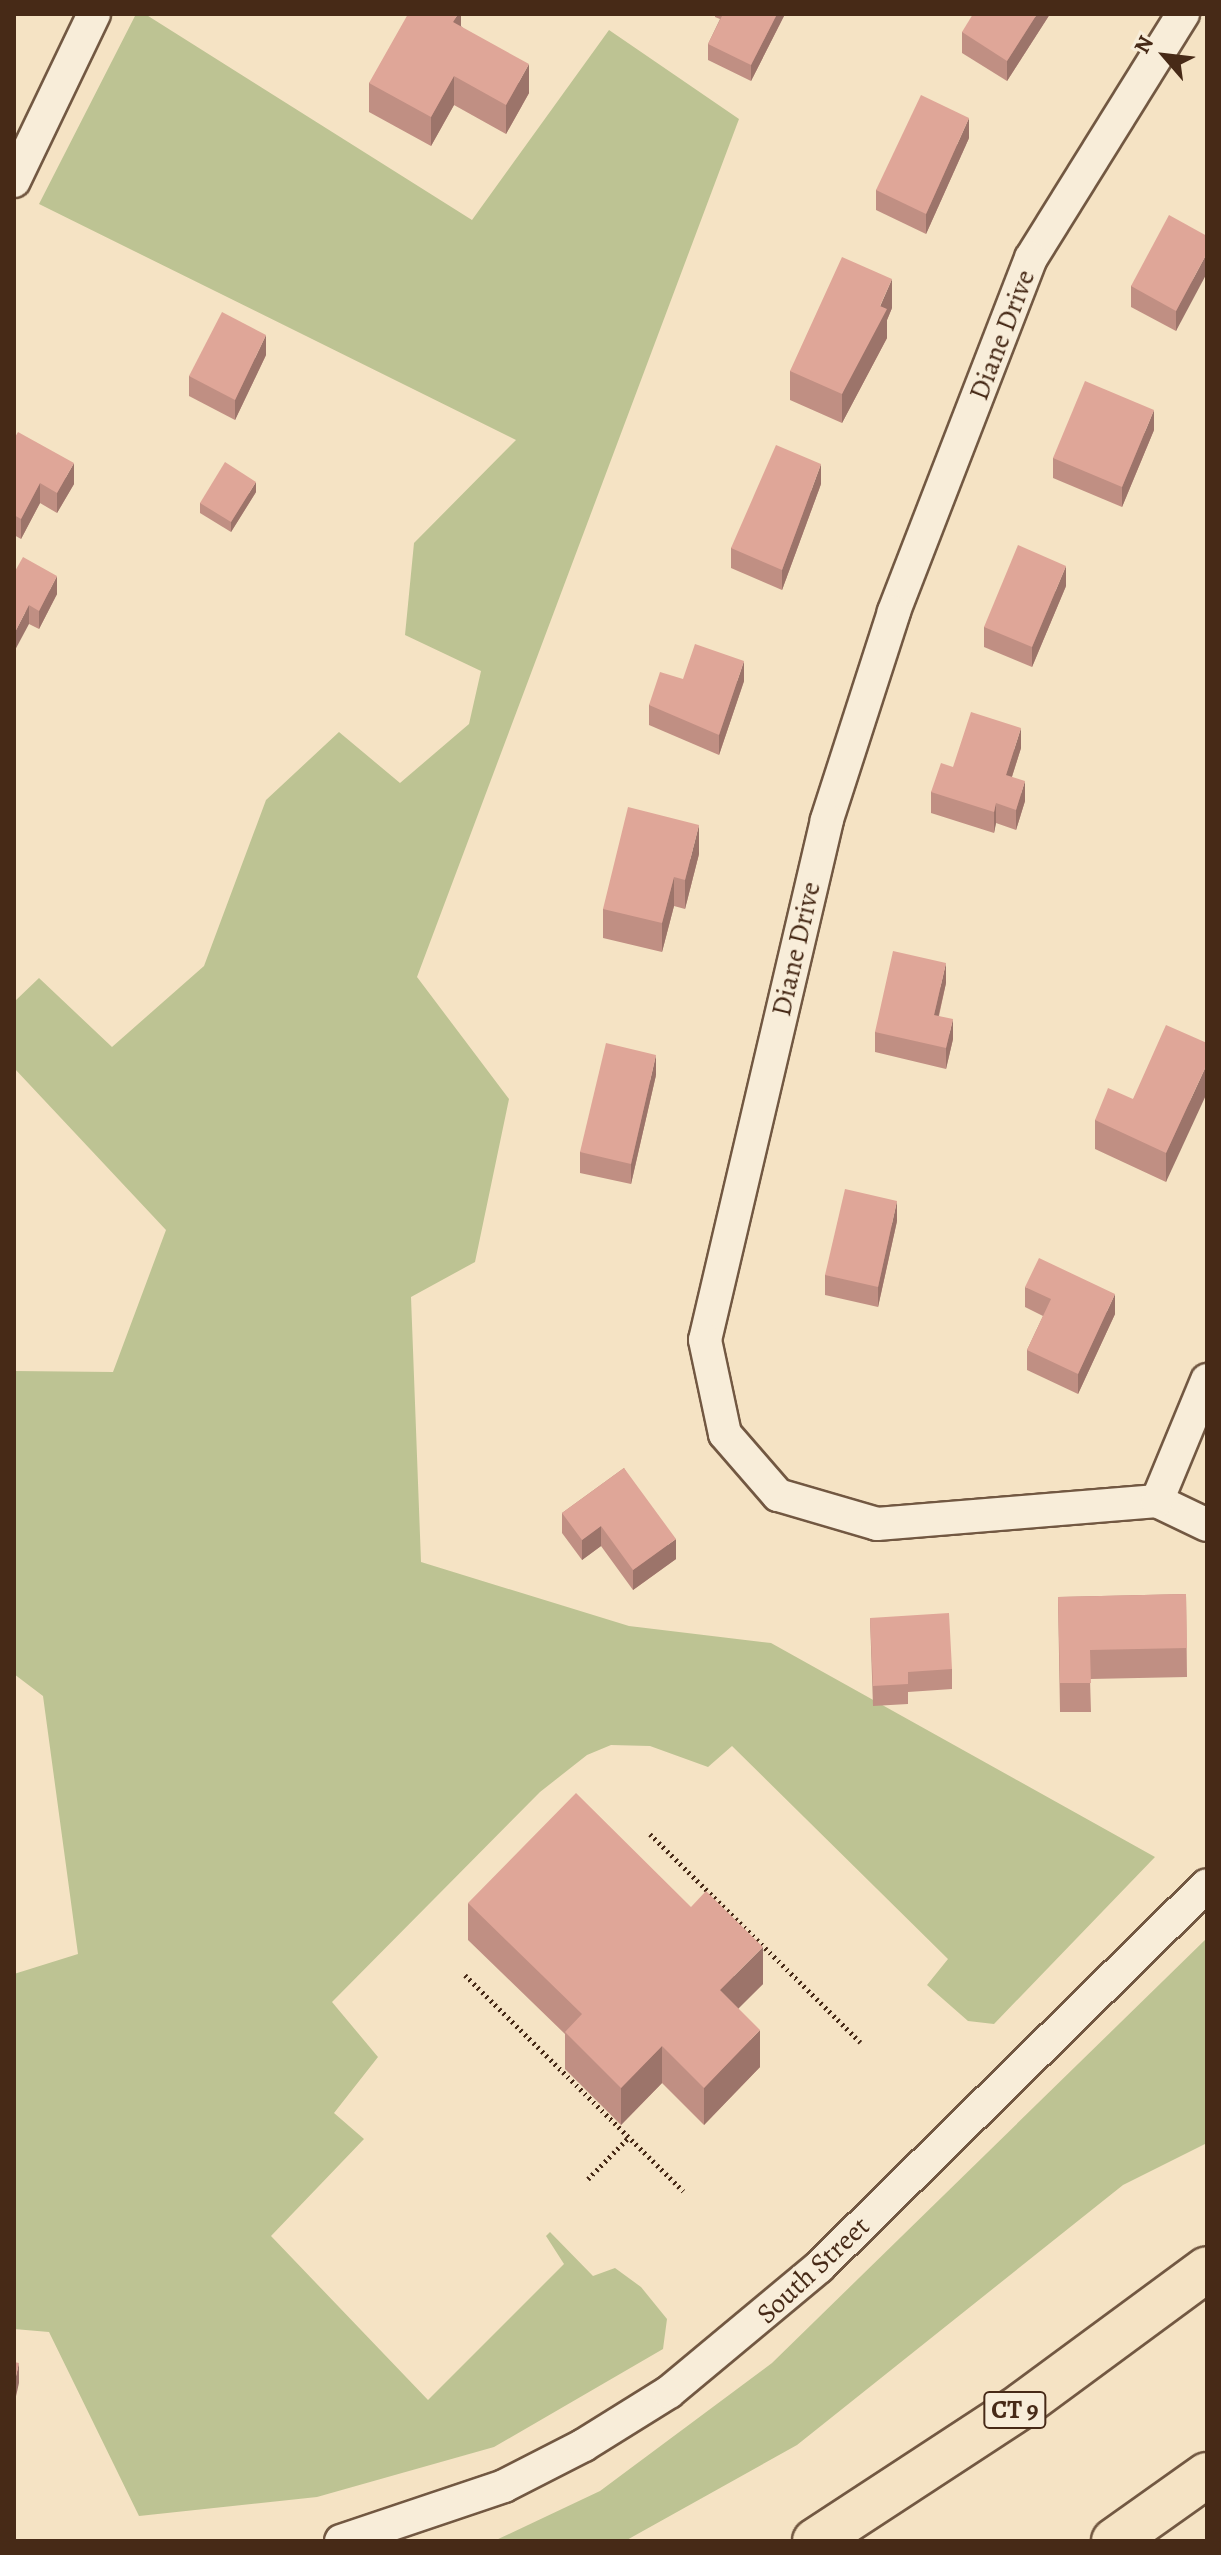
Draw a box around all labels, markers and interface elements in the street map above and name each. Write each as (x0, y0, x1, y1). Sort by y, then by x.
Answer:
north arrow (1125, 16, 1205, 96)
text: N (1127, 31, 1161, 59)
street label: Diane Drive (962, 265, 1042, 405)
street label: Diane Drive (764, 879, 828, 1019)
street label: South Street (750, 2209, 876, 2331)
road number: CT 9 (983, 2388, 1047, 2432)

